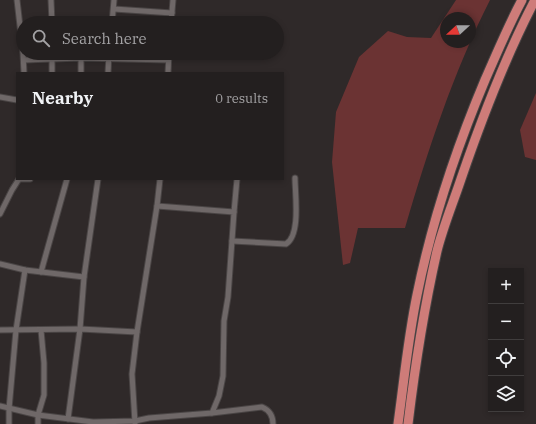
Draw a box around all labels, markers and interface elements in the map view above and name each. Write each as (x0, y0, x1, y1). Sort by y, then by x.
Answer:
north arrow (440, 12, 476, 48)
search box (16, 16, 284, 60)
icon: search (30, 27, 52, 49)
text: Search here (62, 29, 147, 48)
text: Nearby (32, 87, 93, 109)
text: 0 results (215, 90, 268, 107)
map controls (488, 268, 524, 412)
button: + (488, 268, 524, 304)
button: − (488, 304, 524, 340)
button: locate (488, 340, 524, 376)
button: layers (488, 376, 524, 412)

